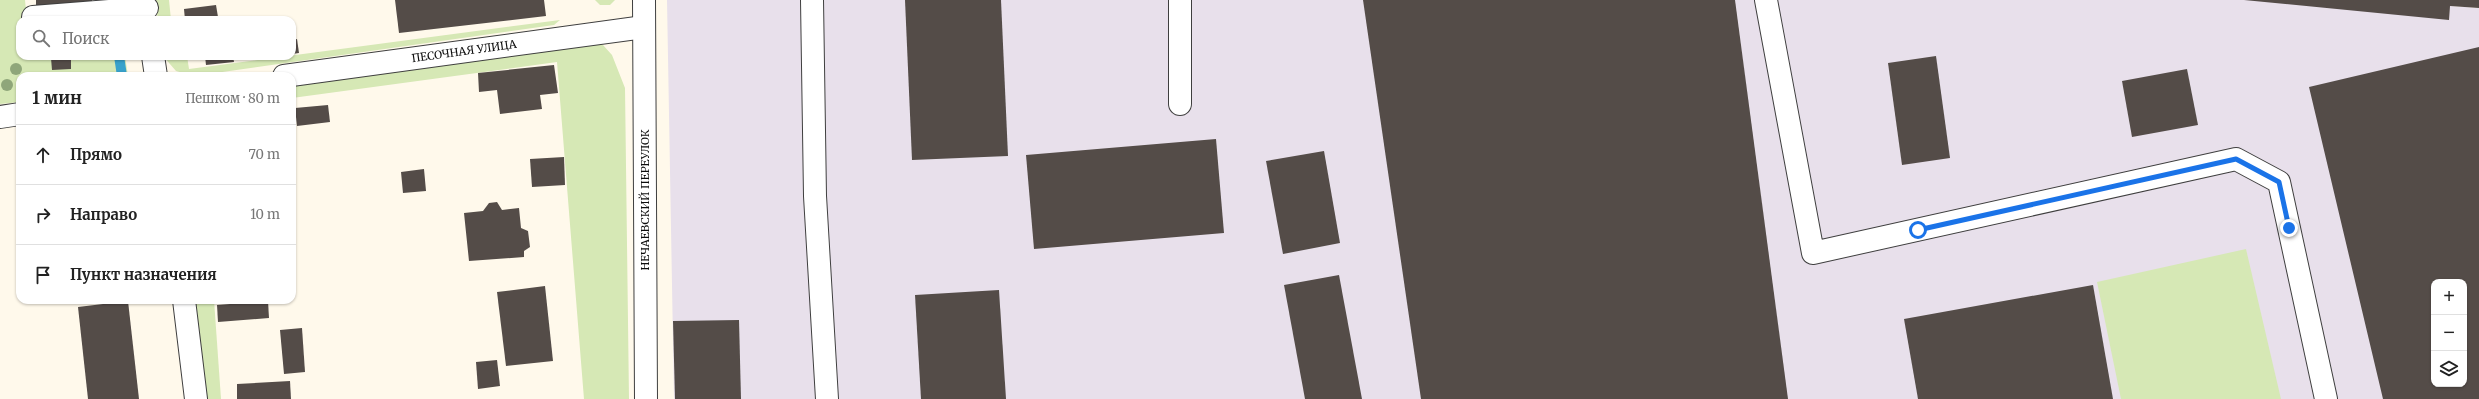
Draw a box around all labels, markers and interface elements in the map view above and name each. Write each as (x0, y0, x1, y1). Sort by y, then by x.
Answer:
search box (16, 16, 296, 60)
icon: search (30, 27, 52, 49)
text: Поиск (62, 29, 109, 48)
street label: ПЕСОЧНАЯ УЛИЦА (411, 37, 518, 65)
text: 1 мин (32, 87, 82, 109)
text: Пешком · 80 m (185, 90, 280, 107)
street label: НЕЧАЕВСКИЙ ПЕРЕУЛОК (638, 129, 652, 271)
icon: ahead (32, 144, 54, 166)
text: Прямо (70, 145, 122, 164)
text: 70 m (249, 146, 280, 163)
icon: right (32, 204, 54, 226)
text: Направо (70, 205, 137, 224)
text: 10 m (250, 206, 280, 223)
route end (2280, 219, 2298, 237)
route start (1909, 221, 1927, 239)
icon: arrive (32, 264, 54, 286)
text: Пункт назначения (70, 265, 217, 284)
map controls (2431, 279, 2467, 387)
button: + (2431, 279, 2467, 315)
button: − (2431, 315, 2467, 351)
button: layers (2431, 351, 2467, 387)

